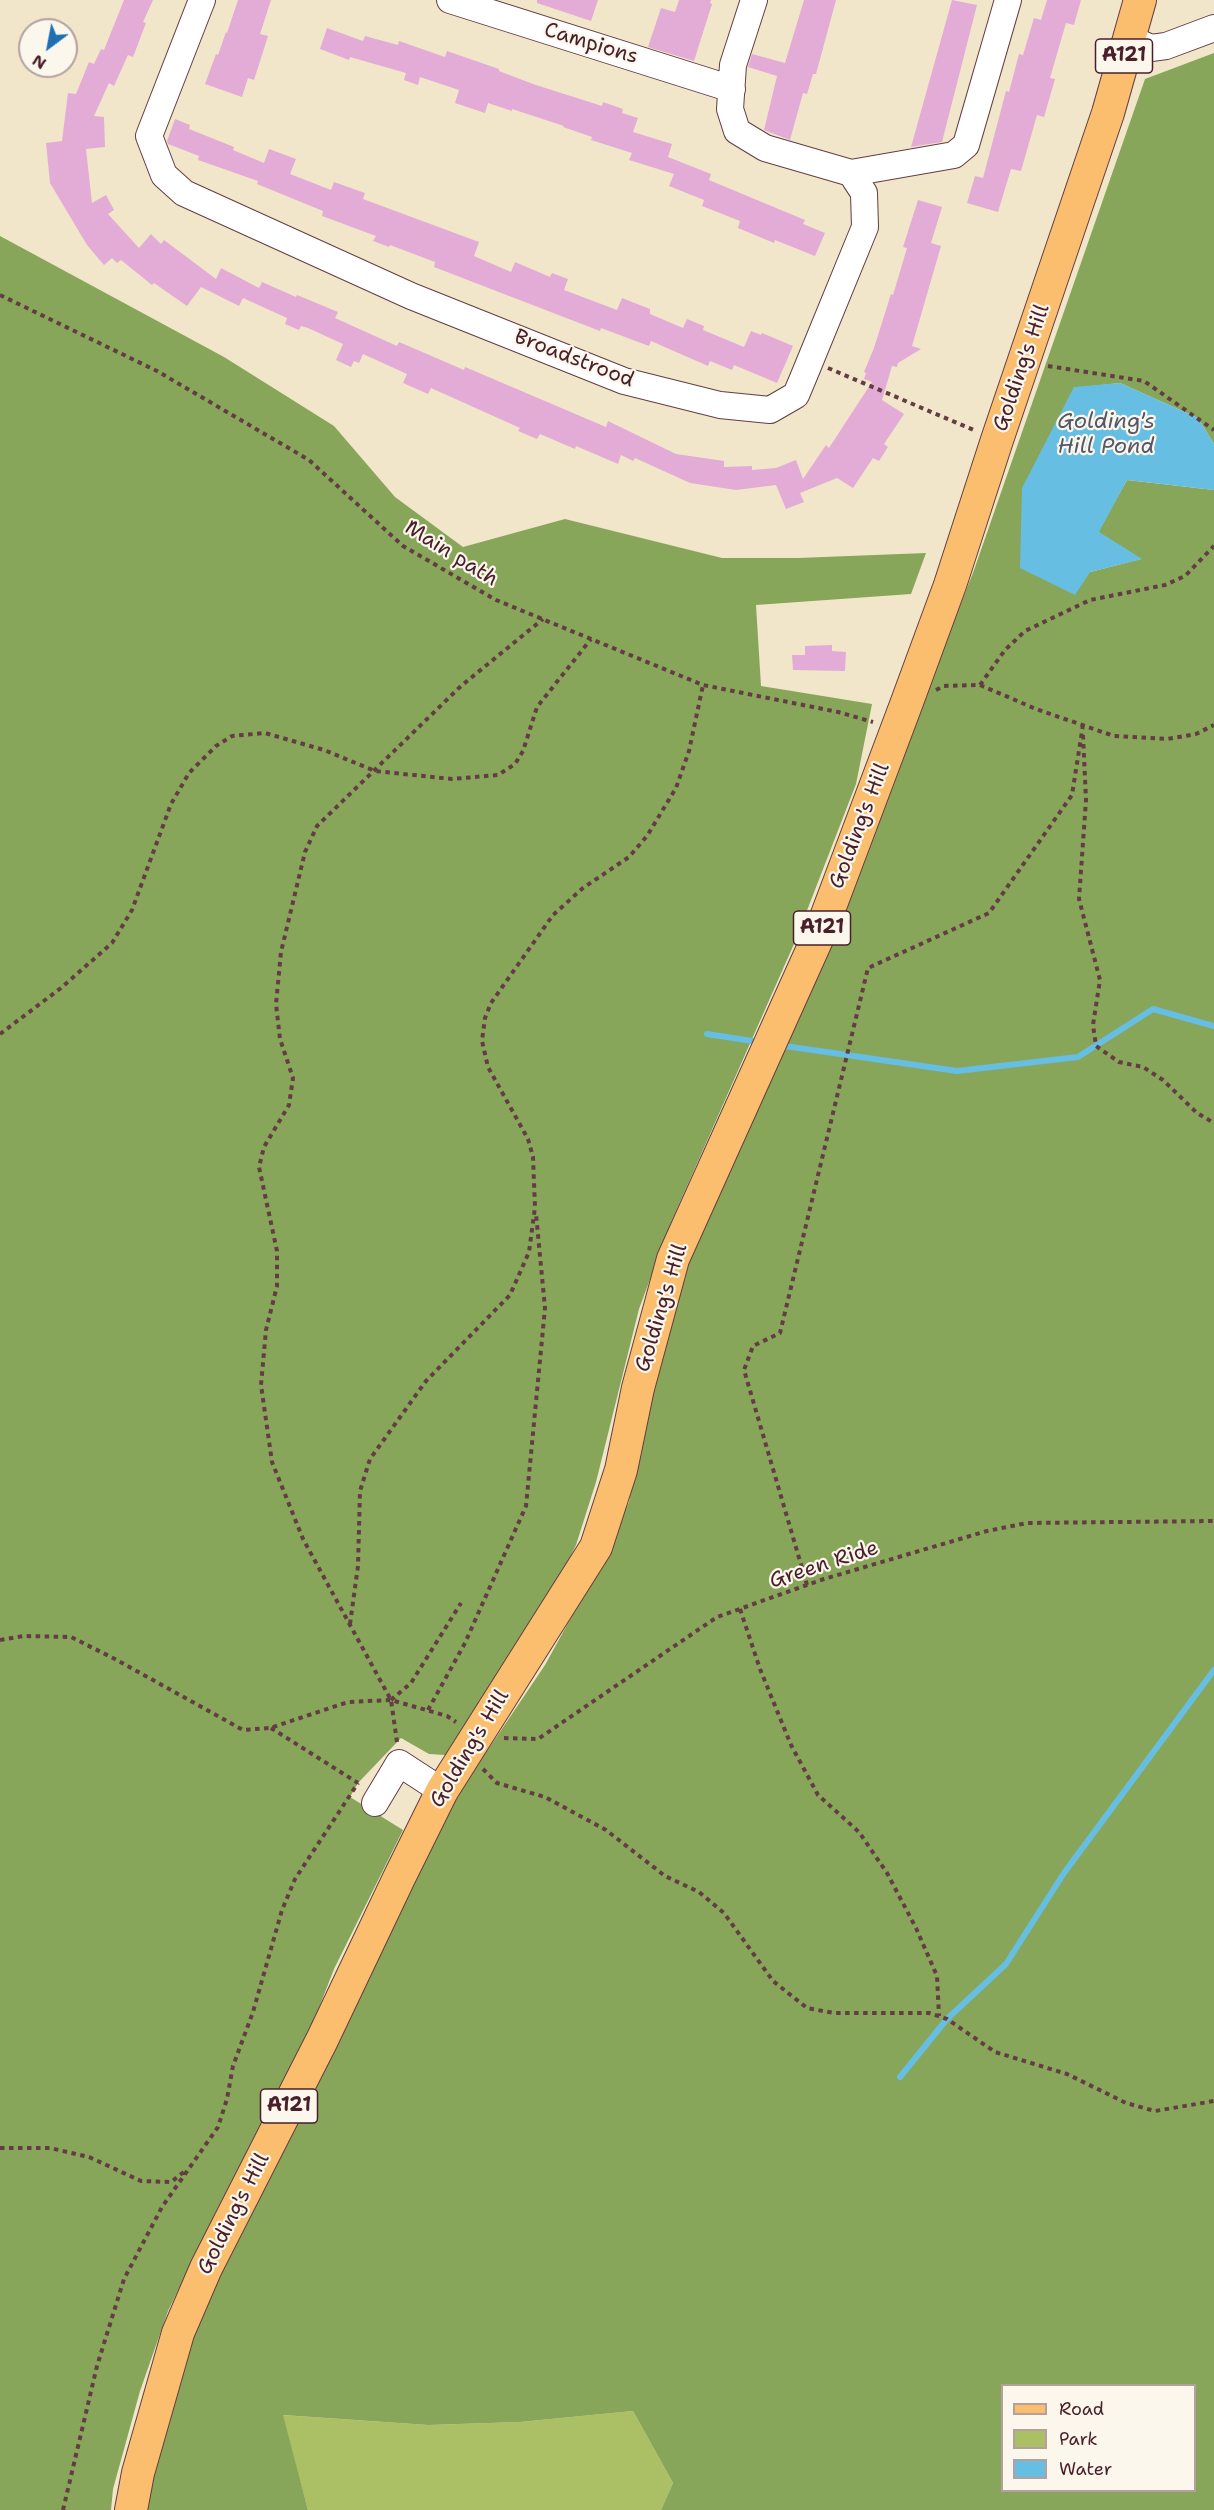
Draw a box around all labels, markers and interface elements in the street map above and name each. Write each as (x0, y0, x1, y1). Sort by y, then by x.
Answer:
north arrow (18, 18, 78, 78)
street label: Campions (541, 18, 641, 70)
road number: A121 (1096, 39, 1152, 73)
text: N (28, 50, 50, 74)
street label: Golding's Hill (988, 301, 1056, 435)
street label: Broadstrood (510, 325, 638, 393)
water label: Golding's Hill Pond (1057, 409, 1155, 460)
street label: Main path (400, 515, 502, 593)
street label: Golding's Hill (824, 759, 896, 893)
road number: A121 (794, 911, 850, 945)
street label: Golding's Hill (631, 1241, 693, 1375)
street label: Green Ride (766, 1536, 882, 1594)
street label: Golding's Hill (425, 1686, 515, 1812)
road number: A121 (260, 2089, 318, 2123)
street label: Golding's Hill (193, 2149, 275, 2279)
legend (1001, 2384, 1196, 2492)
text: Road (1059, 2397, 1104, 2421)
text: Park (1059, 2427, 1098, 2451)
text: Water (1059, 2457, 1112, 2481)

